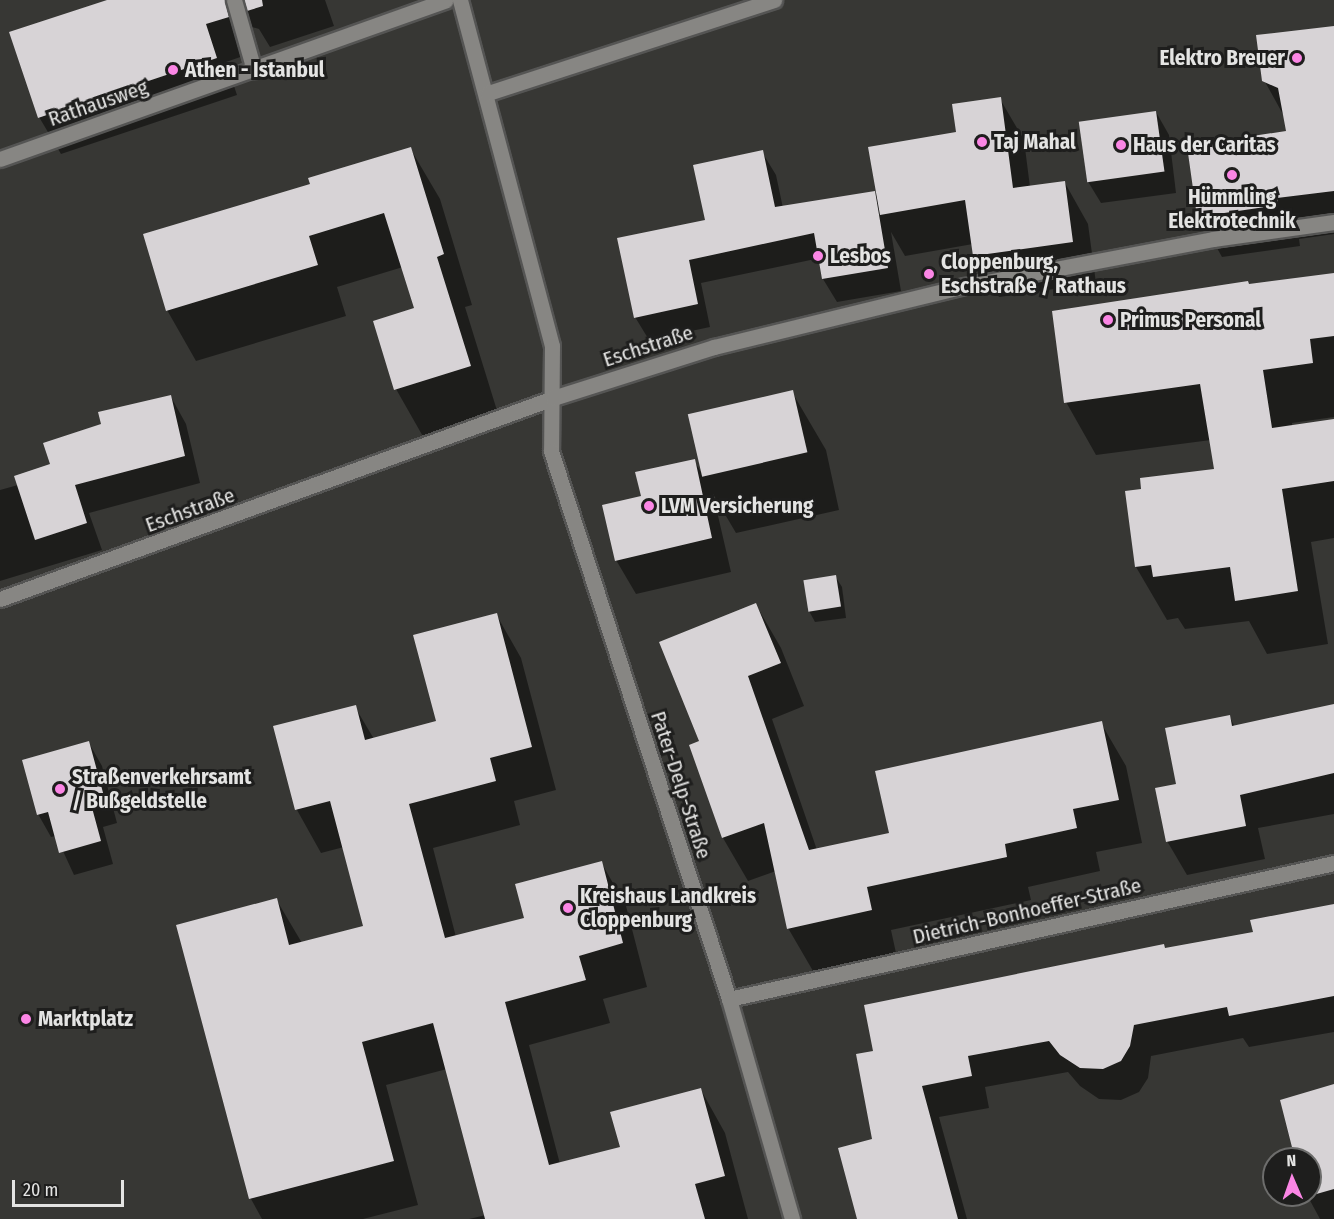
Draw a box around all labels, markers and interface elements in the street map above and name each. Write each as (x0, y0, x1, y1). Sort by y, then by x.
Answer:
place label: Elektro Breuer (1159, 45, 1285, 71)
marker: Elektro Breuer (1290, 51, 1304, 65)
place label: Athen - Istanbul (185, 57, 325, 83)
marker: Athen - Istanbul (166, 63, 180, 77)
street label: Rathausweg (45, 74, 151, 132)
place label: Taj Mahal (994, 129, 1076, 155)
place label: Haus der Caritas (1133, 132, 1276, 158)
marker: Taj Mahal (975, 135, 989, 149)
marker: Haus der Caritas (1114, 138, 1128, 152)
marker: Hümmling Elektrotechnik (1225, 168, 1239, 182)
place label: Hümmling Elektrotechnik (1168, 184, 1296, 234)
place label: Lesbos (830, 243, 891, 269)
marker: Lesbos (811, 249, 825, 263)
place label: Cloppenburg, Eschstraße / Rathaus (941, 249, 1126, 299)
marker: Cloppenburg, Eschstraße / Rathaus (922, 267, 936, 281)
place label: Primus Personal (1120, 307, 1261, 333)
marker: Primus Personal (1101, 313, 1115, 327)
street label: Eschstraße (600, 320, 696, 372)
street label: Eschstraße (142, 482, 238, 538)
place label: LVM Versicherung (661, 493, 813, 519)
marker: LVM Versicherung (642, 499, 656, 513)
street label: Pater-Delp-Straße (645, 708, 717, 862)
place label: Straßenverkehrsamt / Bußgeldstelle (72, 764, 251, 814)
marker: Straßenverkehrsamt / Bußgeldstelle (53, 782, 67, 796)
street label: Dietrich-Bonhoeffer-Straße (910, 872, 1144, 950)
place label: Kreishaus Landkreis Cloppenburg (580, 883, 756, 933)
marker: Kreishaus Landkreis Cloppenburg (561, 901, 575, 915)
place label: Marktplatz (38, 1006, 133, 1032)
marker: Marktplatz (19, 1012, 33, 1026)
north arrow (1262, 1147, 1322, 1207)
text: N (1286, 1151, 1297, 1170)
scale bar (15, 1168, 128, 1206)
text: 20 m (23, 1179, 58, 1201)

